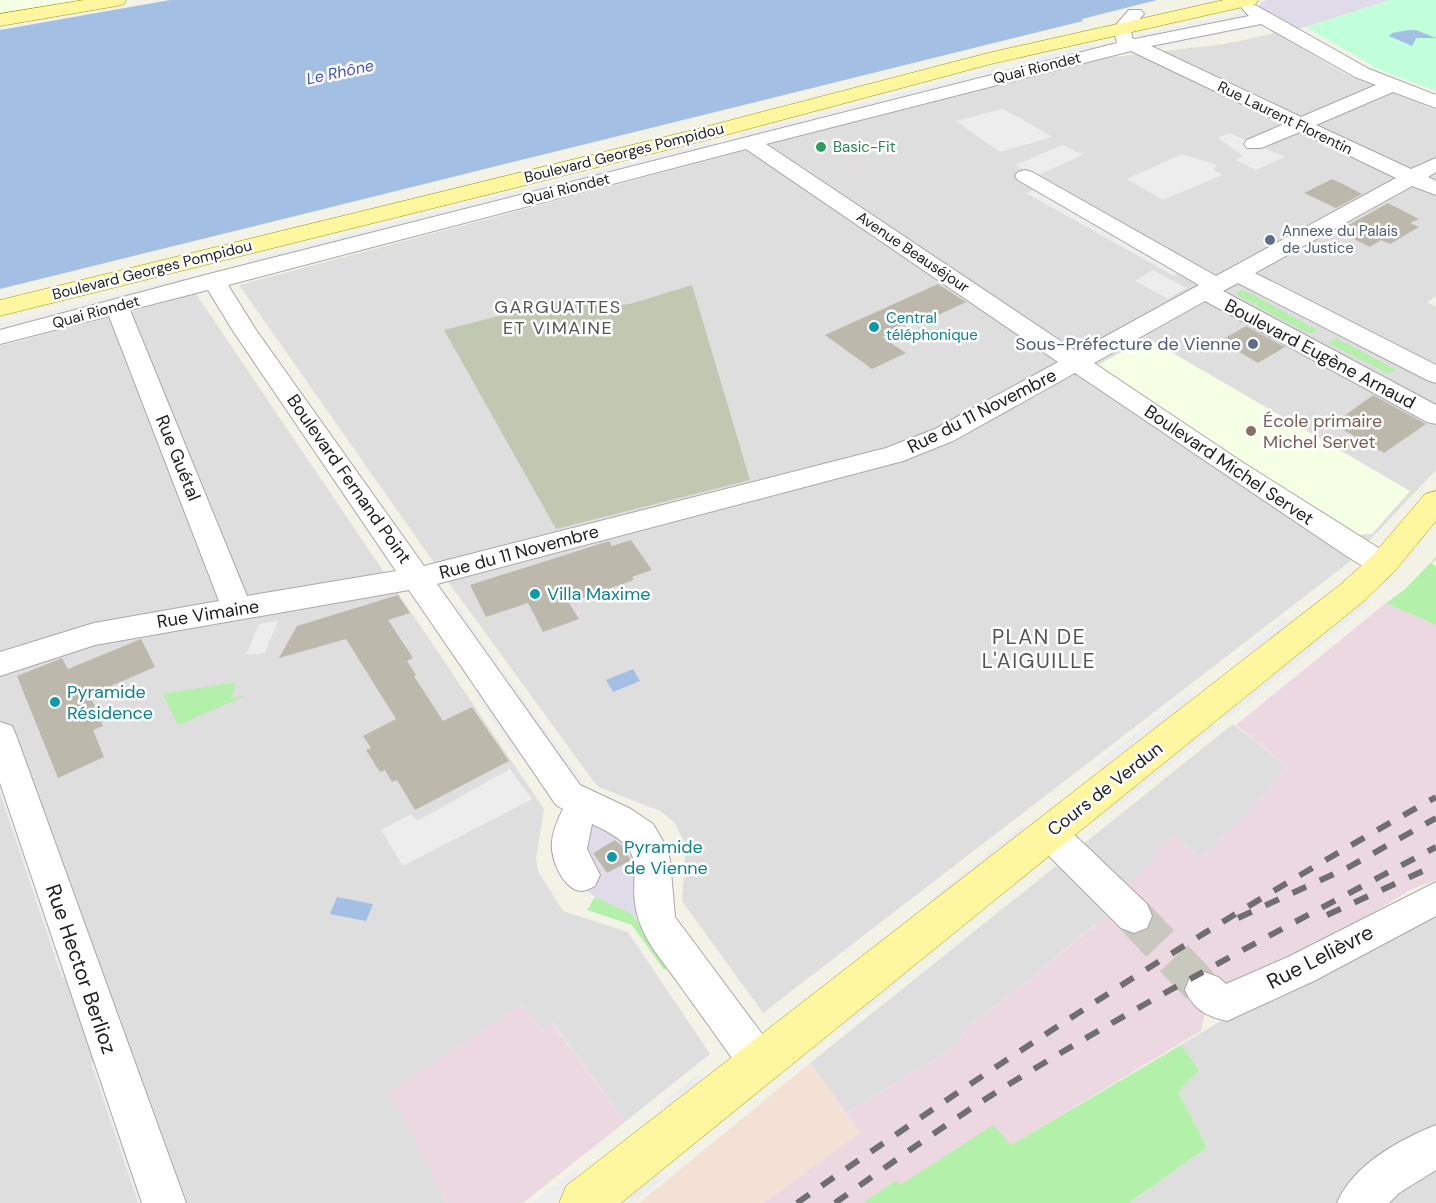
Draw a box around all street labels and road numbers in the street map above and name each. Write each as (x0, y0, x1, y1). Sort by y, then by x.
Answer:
street label: Quai Riondet (991, 47, 1083, 89)
street label: Rue Laurent Florentin (1214, 77, 1356, 159)
street label: Boulevard Georges Pompidou (522, 118, 726, 188)
street label: Quai Riondet (520, 168, 612, 210)
street label: Avenue Beauséjour (853, 207, 974, 297)
street label: Boulevard Georges Pompidou (50, 235, 254, 305)
street label: Quai Riondet (50, 291, 142, 333)
street label: Boulevard Eugène Arnaud (1220, 293, 1420, 415)
street label: Rue du 11 Novembre (903, 363, 1061, 459)
street label: Boulevard Fernand Point (281, 389, 417, 569)
street label: Boulevard Michel Servet (1140, 399, 1318, 531)
street label: Rue Guétal (150, 411, 206, 505)
street label: Rue du 11 Novembre (437, 519, 601, 585)
street label: Rue Vimaine (155, 594, 261, 634)
street label: Cours de Verdun (1042, 736, 1168, 842)
street label: Rue Hector Berlioz (39, 880, 123, 1058)
street label: Rue Lelièvre (1262, 918, 1378, 996)

